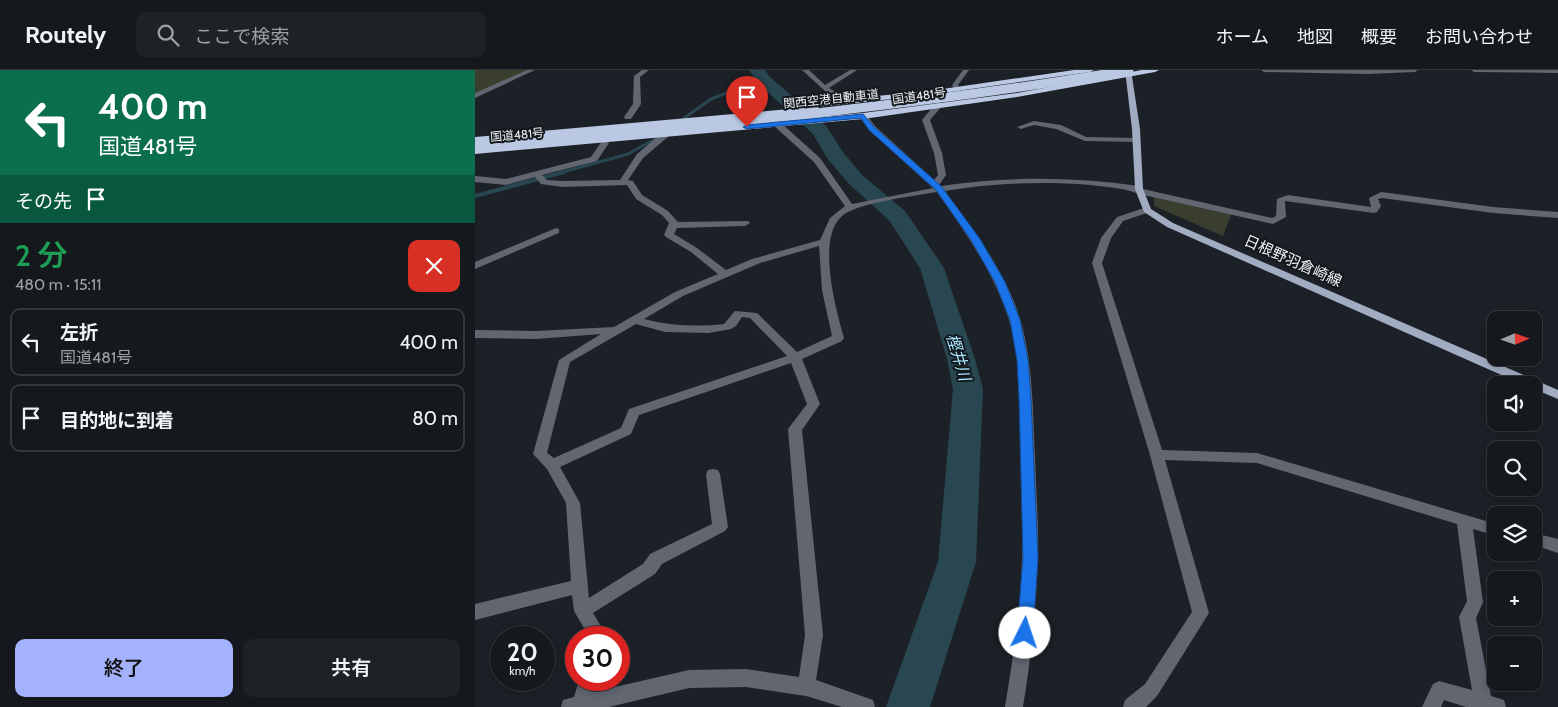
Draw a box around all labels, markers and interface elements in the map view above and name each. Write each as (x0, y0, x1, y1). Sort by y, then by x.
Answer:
search box (136, 12, 486, 57)
text: Routely (25, 20, 106, 49)
icon: search (154, 21, 182, 49)
text: ここで検索 (194, 25, 289, 48)
text: ホーム (1216, 26, 1269, 48)
text: 地図 (1297, 26, 1333, 48)
text: 概要 (1361, 26, 1397, 48)
text: お問い合わせ (1425, 26, 1533, 48)
pin (726, 76, 768, 127)
icon: arrive (733, 83, 761, 111)
street label: 国道481号 (891, 84, 947, 107)
text: 400 m (98, 85, 207, 128)
street label: 関西空港自動車道 (782, 86, 879, 111)
icon: left (15, 90, 80, 155)
street label: 国道481号 (489, 125, 545, 144)
text: 国道481号 (98, 133, 197, 160)
icon: arrive (82, 185, 110, 213)
text: その先 (15, 190, 72, 213)
street label: 日根野羽倉崎線 (1241, 231, 1345, 291)
text: 2 分 (15, 237, 68, 274)
button: close (408, 240, 460, 292)
text: 480 m · 15:11 (15, 275, 101, 294)
north arrow (1487, 311, 1543, 366)
map controls (1487, 311, 1542, 691)
text: 左折 (60, 321, 98, 344)
icon: left (17, 328, 45, 356)
text: 400 m (400, 331, 458, 354)
water label: 樫井川 (942, 331, 975, 385)
text: 国道481号 (60, 348, 132, 367)
button: sound (1487, 376, 1542, 431)
icon: arrive (17, 404, 45, 432)
text: 80 m (412, 407, 458, 430)
text: 目的地に到着 (60, 409, 174, 432)
button: search (1487, 441, 1542, 496)
button: layers (1487, 506, 1542, 561)
button: + (1487, 571, 1542, 626)
position arrow (998, 606, 1050, 658)
speed limit sign: 30 (565, 626, 630, 691)
button: − (1487, 636, 1542, 691)
text: 20 (507, 637, 538, 667)
button: 終了 (15, 639, 233, 697)
button: 共有 (243, 639, 460, 697)
text: km/h (509, 663, 536, 678)

